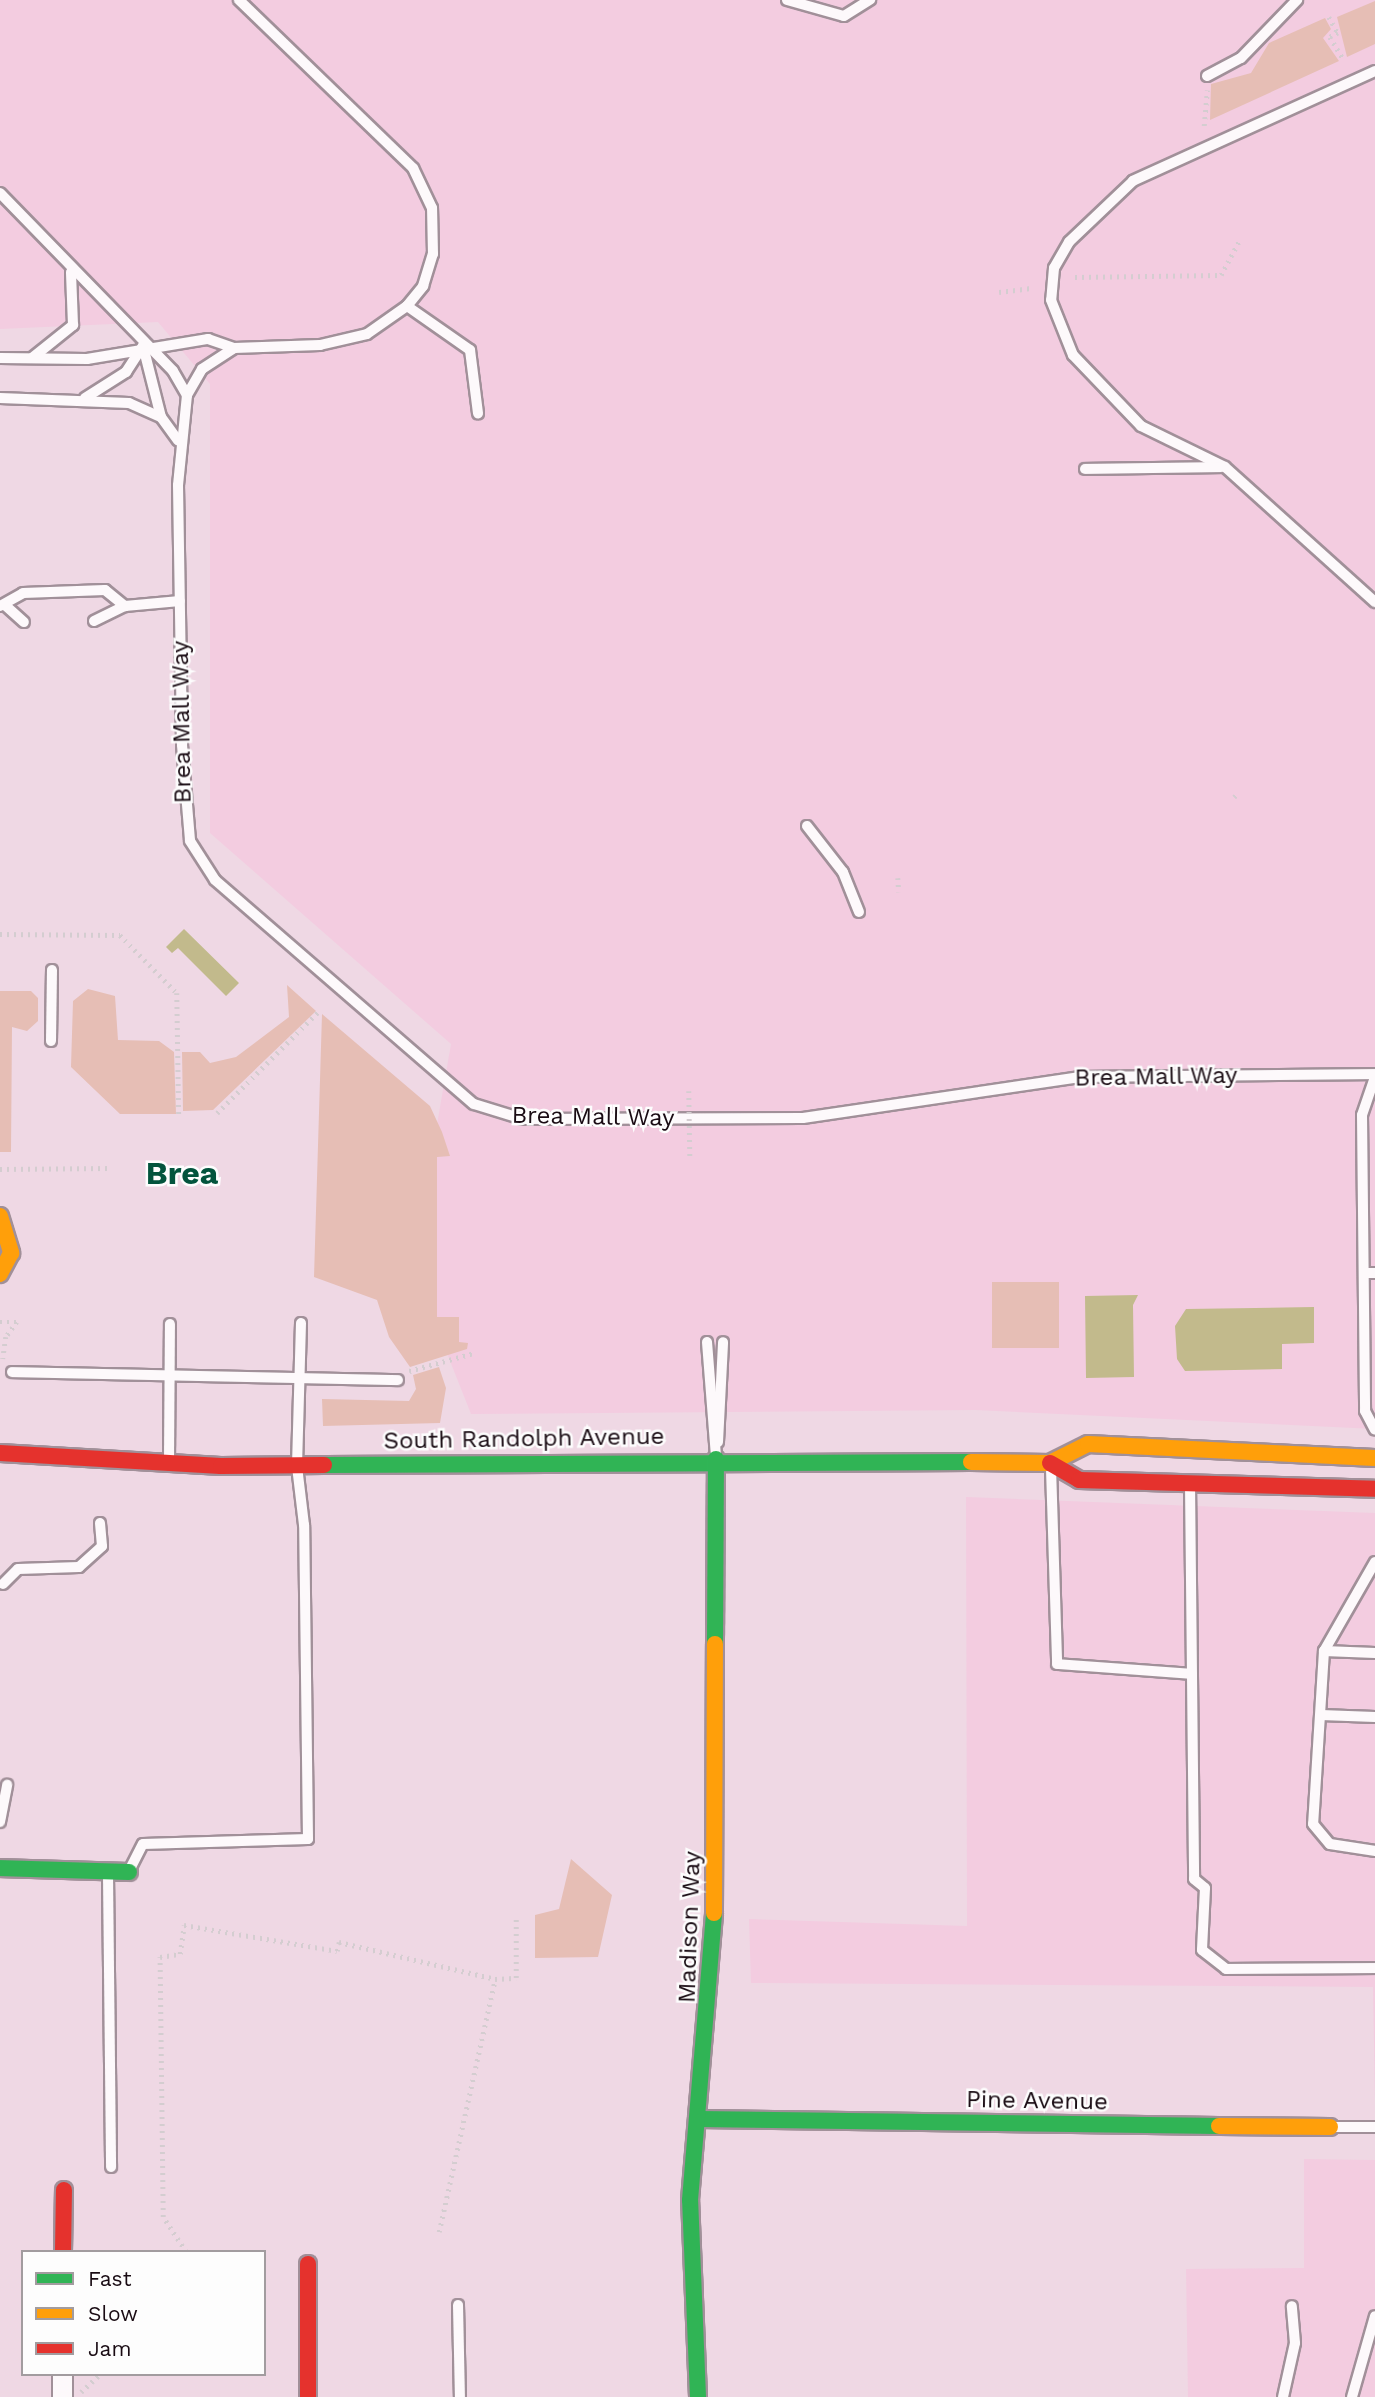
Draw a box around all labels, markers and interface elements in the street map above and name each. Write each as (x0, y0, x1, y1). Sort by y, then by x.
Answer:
street label: Brea Mall Way (166, 639, 198, 805)
street label: Brea Mall Way (1073, 1061, 1239, 1093)
street label: Brea Mall Way (510, 1101, 676, 1133)
district label: Brea (146, 1154, 218, 1192)
street label: South Randolph Avenue (383, 1422, 665, 1456)
street label: Madison Way (673, 1850, 707, 2004)
street label: Pine Avenue (965, 2085, 1109, 2117)
legend (21, 2250, 266, 2376)
text: Fast (88, 2266, 132, 2291)
text: Slow (88, 2301, 138, 2326)
text: Jam (88, 2336, 131, 2361)

